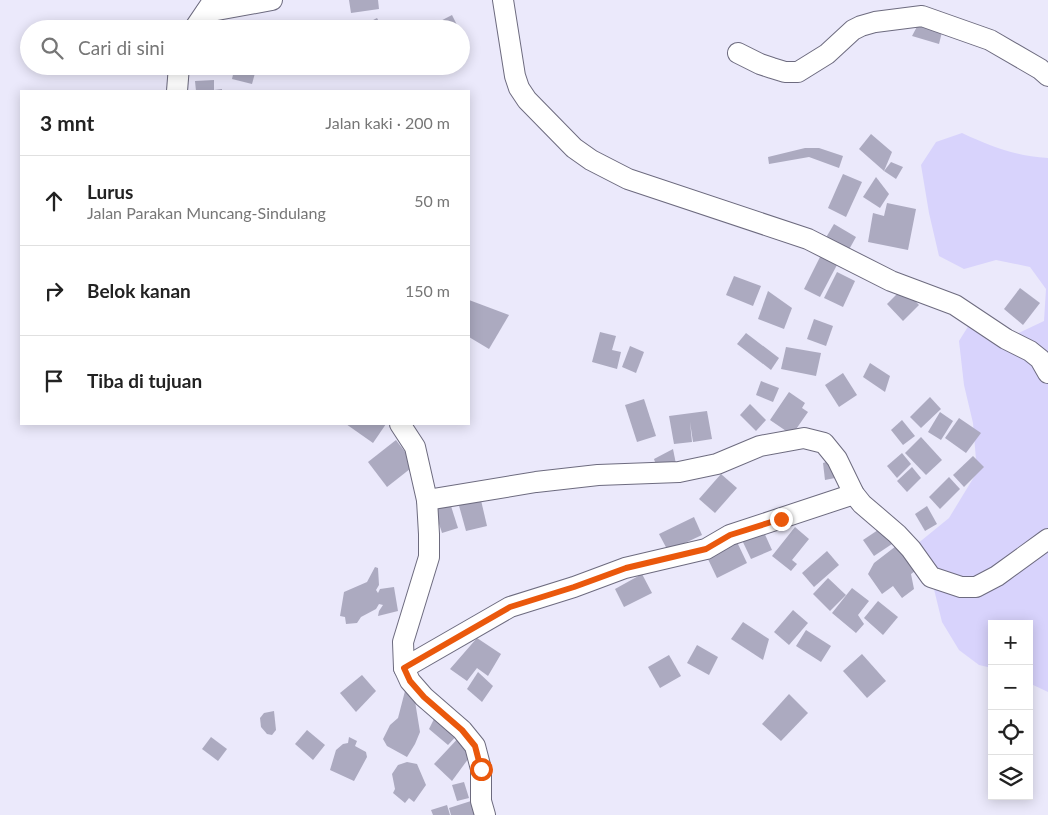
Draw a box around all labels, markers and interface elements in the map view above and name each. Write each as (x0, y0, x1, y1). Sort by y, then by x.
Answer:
search box (20, 20, 470, 75)
icon: search (38, 34, 66, 62)
text: Cari di sini (78, 36, 165, 59)
text: 3 mnt (40, 110, 94, 135)
text: Jalan kaki · 200 m (325, 113, 450, 132)
text: Lurus (87, 180, 133, 203)
icon: ahead (40, 187, 68, 215)
text: 50 m (414, 191, 450, 210)
text: Jalan Parakan Muncang-Sindulang (87, 203, 326, 222)
icon: right (40, 277, 68, 305)
text: Belok kanan (87, 279, 191, 302)
text: 150 m (405, 281, 450, 300)
icon: arrive (40, 367, 68, 395)
text: Tiba di tujuan (87, 369, 202, 392)
route end (770, 508, 793, 531)
map controls (988, 620, 1033, 800)
button: + (988, 620, 1033, 665)
button: − (988, 665, 1033, 710)
button: locate (988, 710, 1033, 755)
button: layers (988, 755, 1033, 800)
route start (470, 758, 493, 781)

